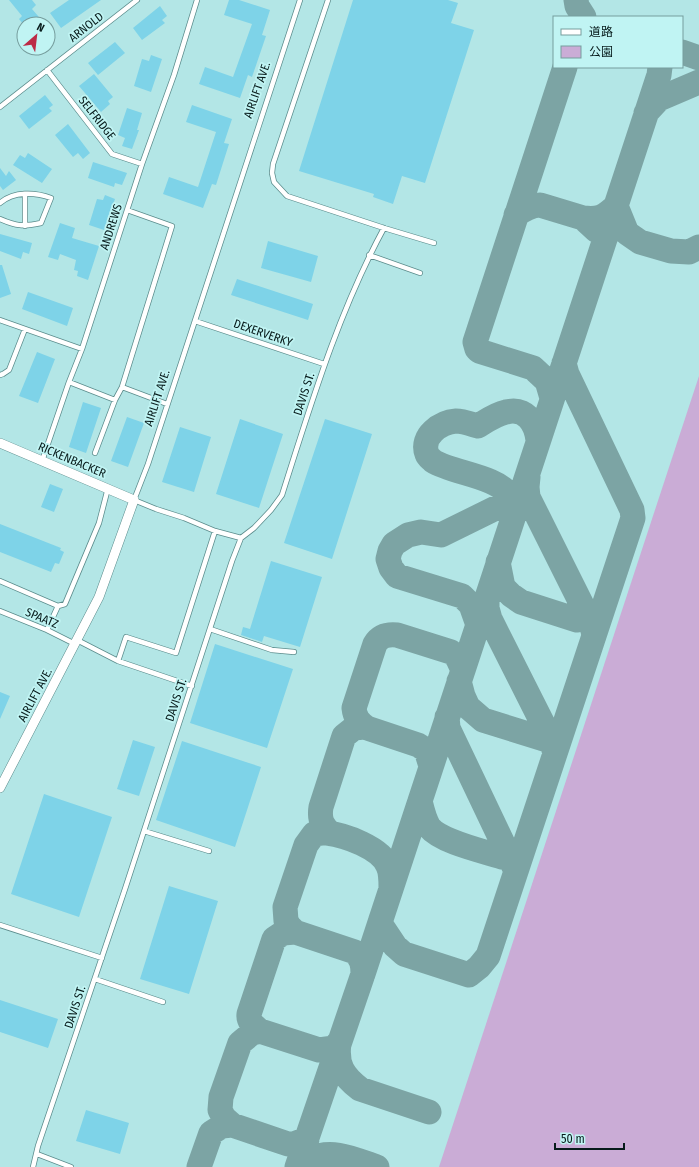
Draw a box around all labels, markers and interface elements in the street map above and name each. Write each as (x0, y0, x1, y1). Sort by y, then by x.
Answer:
street label: ARNOLD (66, 9, 106, 45)
north arrow (16, 16, 56, 56)
legend (553, 16, 683, 68)
text: N (34, 20, 46, 35)
text: 道路 (589, 25, 613, 39)
text: 公園 (589, 45, 613, 59)
street label: AIRLIFT AVE. (241, 60, 273, 120)
street label: SELFRIDGE (76, 93, 119, 143)
street label: ANDREWS (97, 202, 125, 252)
street label: DEXERVERKY (232, 316, 294, 350)
street label: AIRLIFT AVE. (141, 368, 173, 428)
street label: DAVIS ST. (291, 370, 318, 417)
street label: RICKENBACKER (36, 439, 108, 481)
street label: SPAATZ (23, 605, 61, 631)
street label: AIRLIFT AVE. (15, 665, 55, 724)
street label: DAVIS ST. (163, 676, 190, 723)
street label: DAVIS ST. (62, 983, 89, 1030)
scale bar (555, 1125, 624, 1151)
text: 50 m (561, 1132, 585, 1146)

